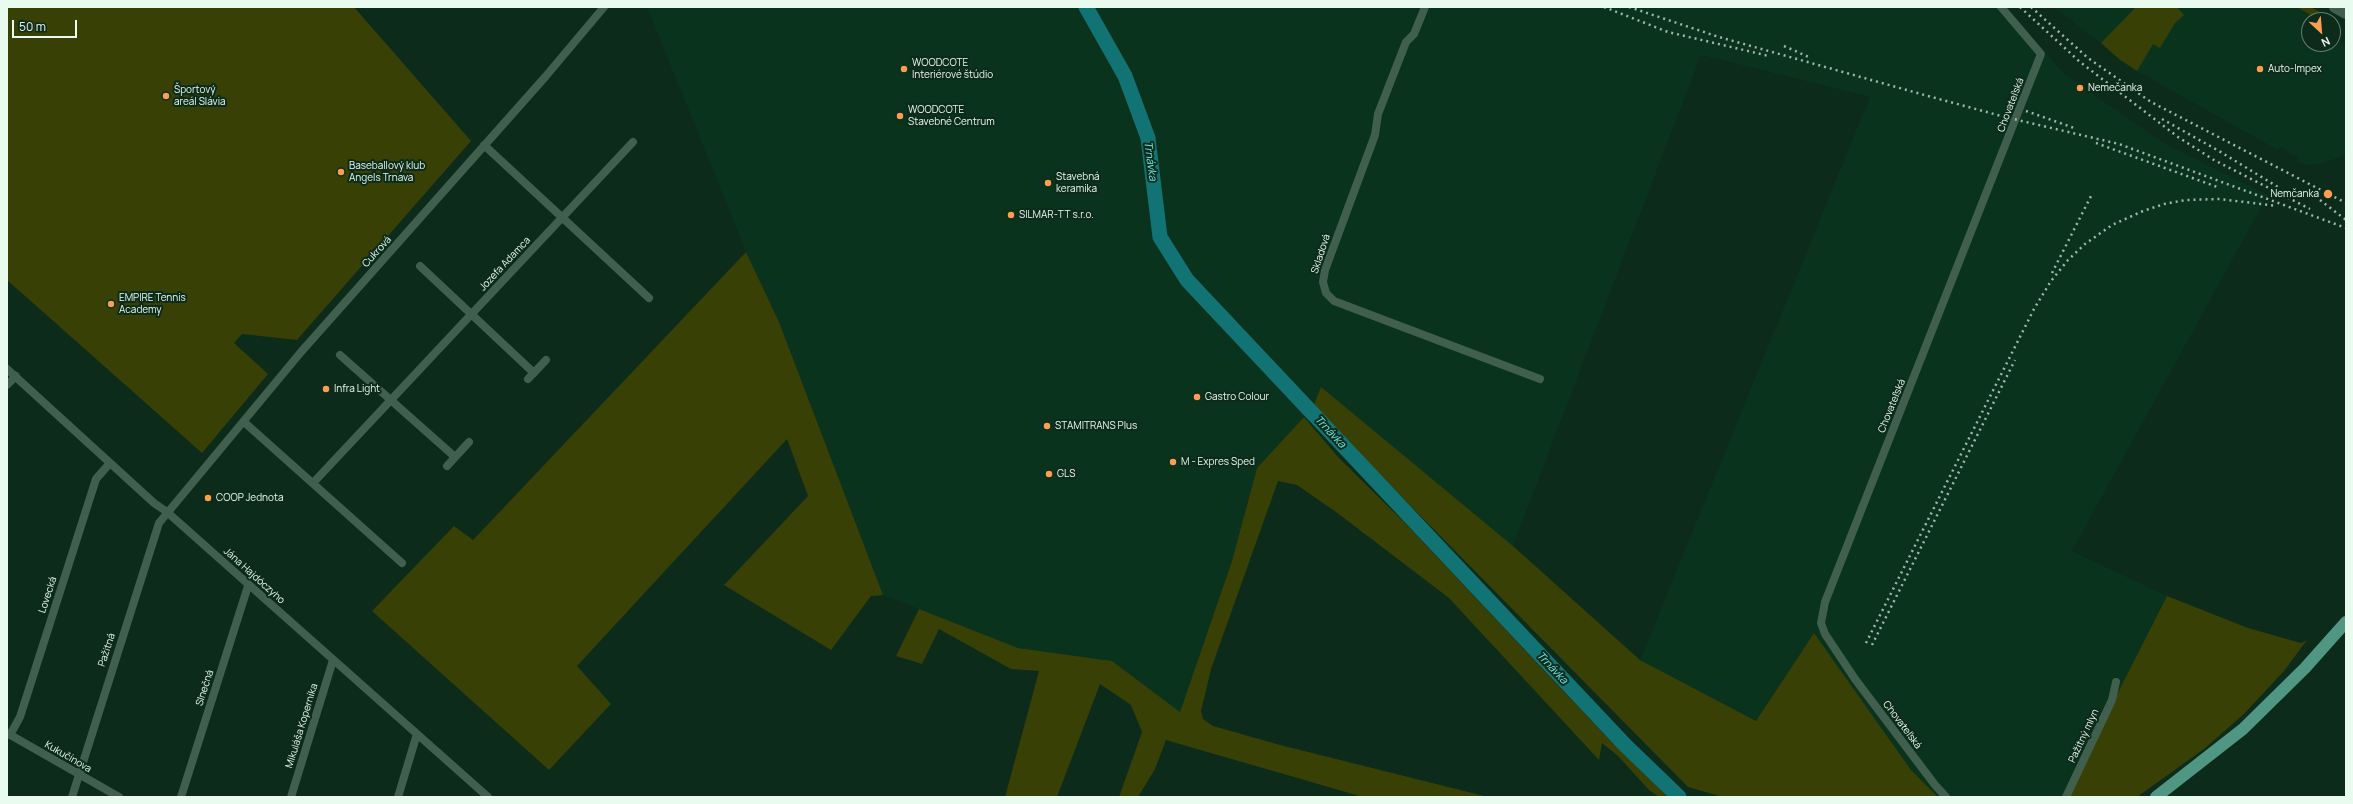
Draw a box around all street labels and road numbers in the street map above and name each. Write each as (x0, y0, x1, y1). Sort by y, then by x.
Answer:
street label: Chovateľská (1995, 76, 2027, 134)
street label: Skladová (1309, 233, 1333, 275)
street label: Cukrová (360, 234, 394, 270)
street label: Jozefa Adamca (477, 235, 533, 293)
street label: Chovateľská (1876, 377, 1908, 435)
street label: Jána Hajdóczyho (221, 545, 287, 607)
street label: Lovecká (36, 575, 60, 615)
street label: Pažitná (96, 632, 118, 668)
street label: Slnečná (194, 668, 216, 708)
street label: Mikuláša Koperníka (283, 682, 321, 770)
street label: Chovateľská (1880, 699, 1924, 751)
street label: Pažitný mlyn (2066, 707, 2102, 765)
street label: Kukučínova (42, 739, 94, 775)

